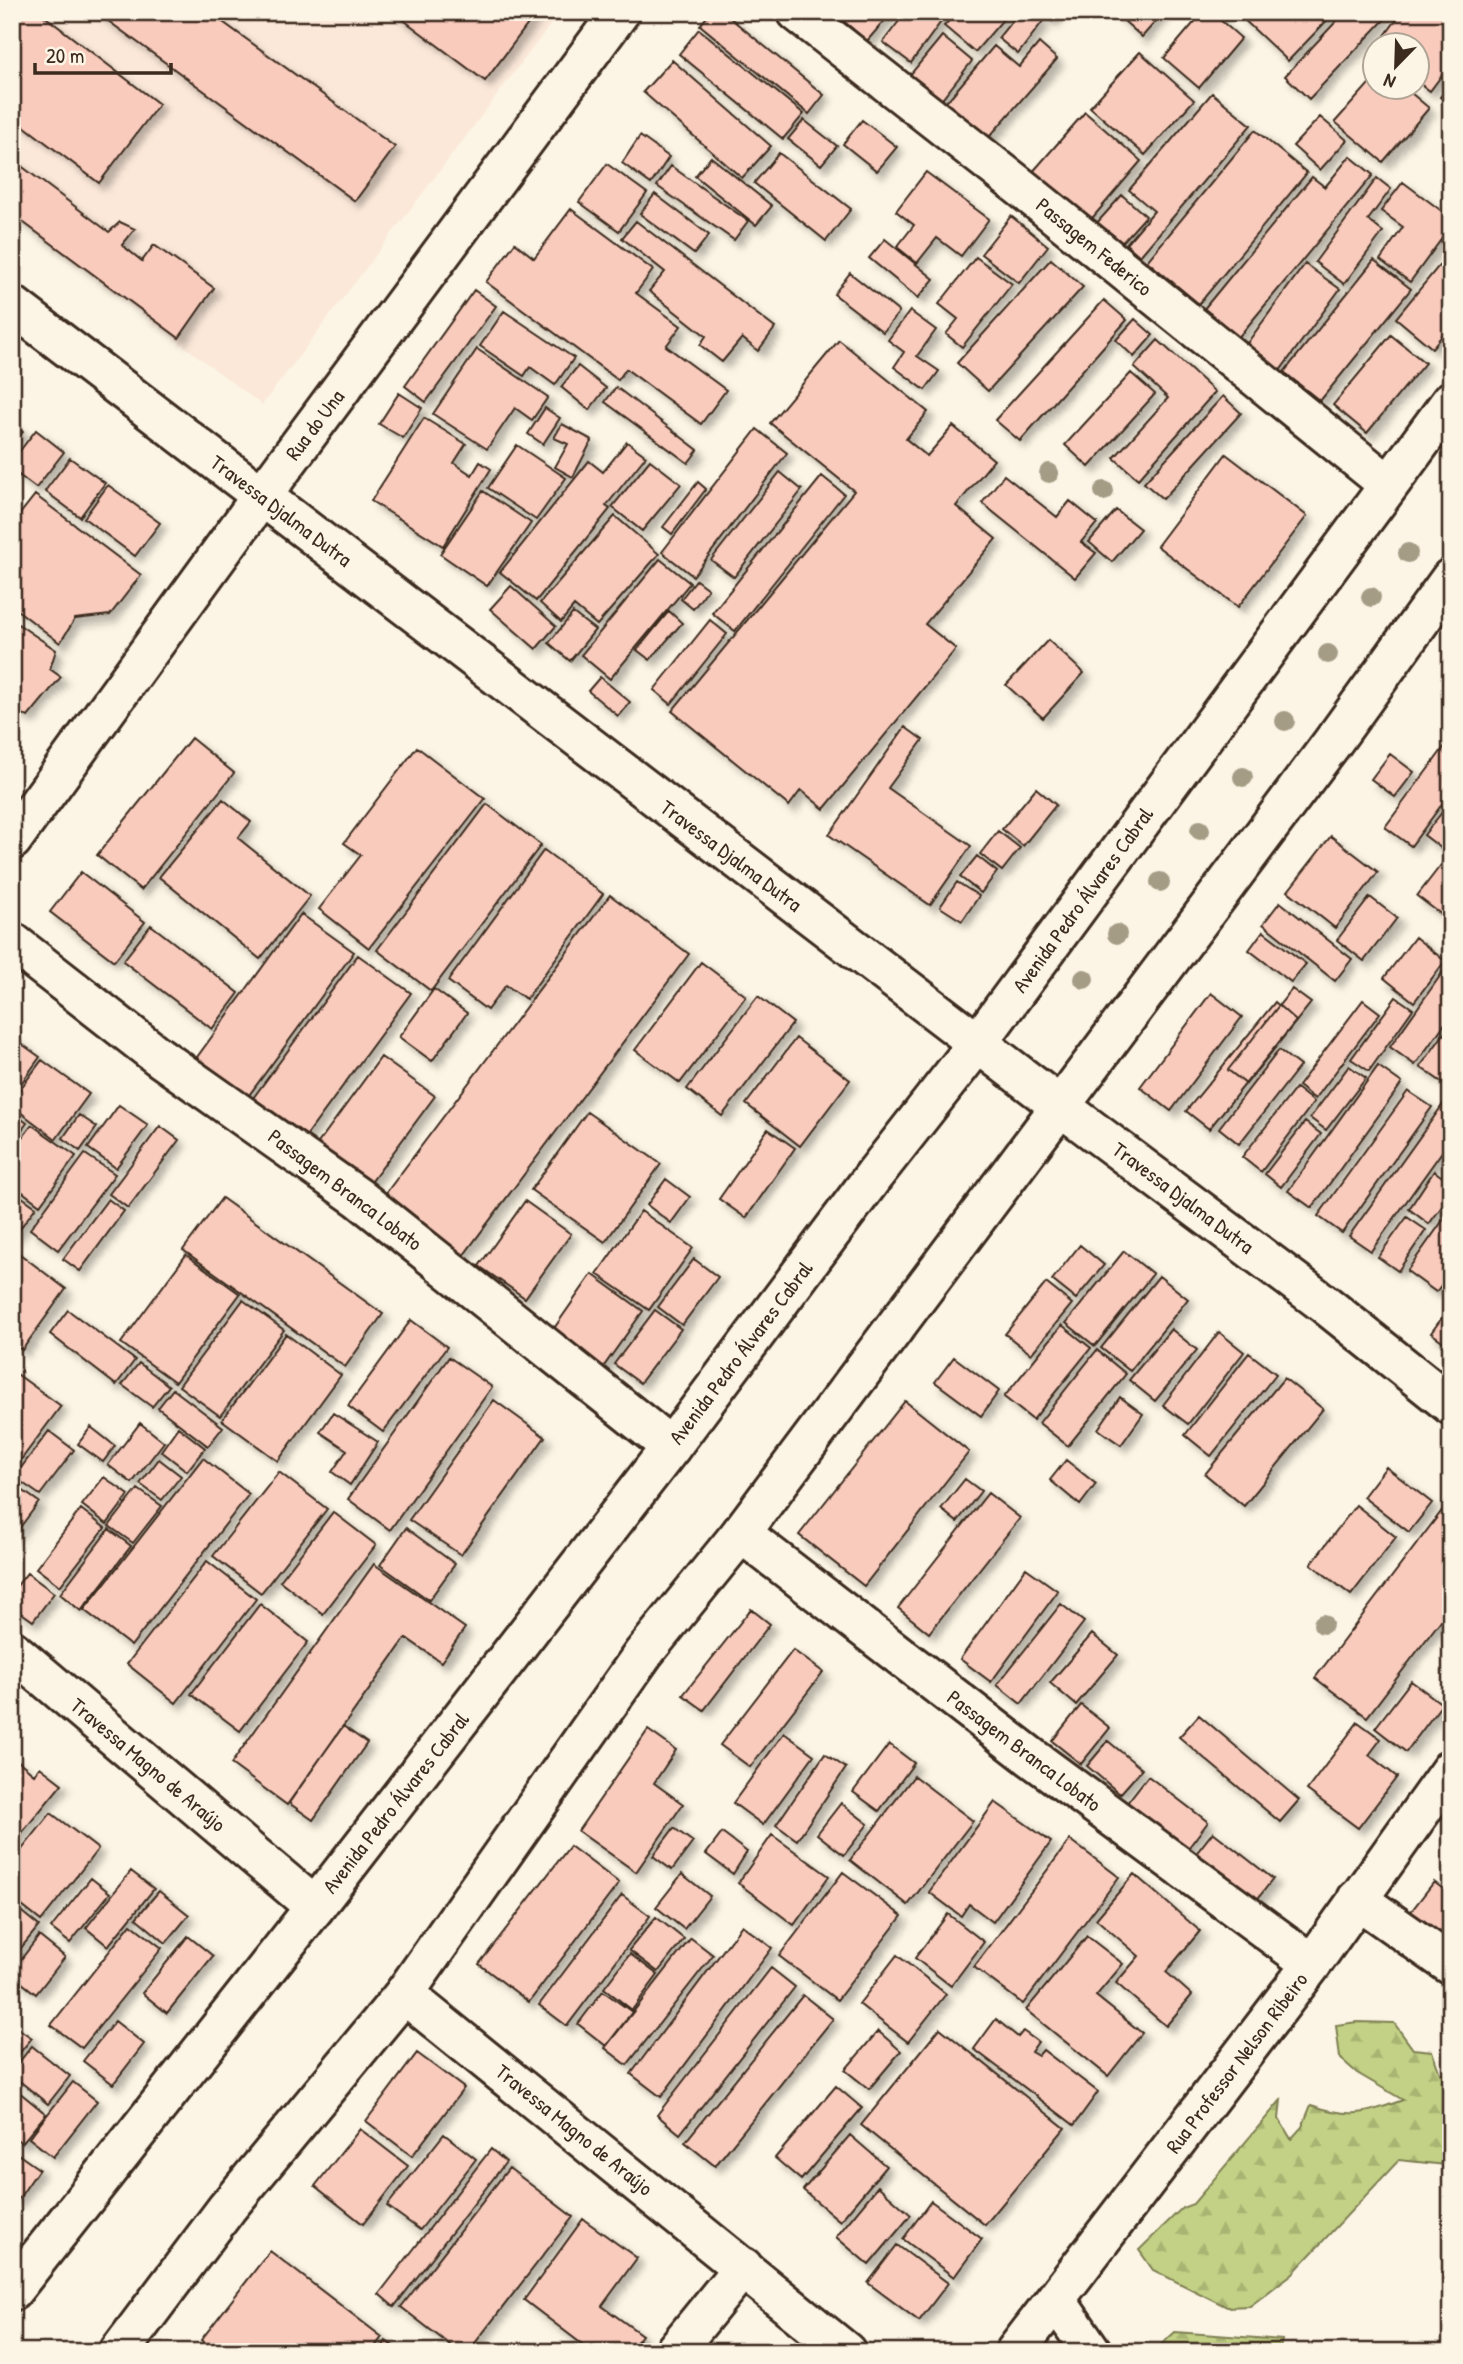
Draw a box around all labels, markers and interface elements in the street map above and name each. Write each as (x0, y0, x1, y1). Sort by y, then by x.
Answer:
scale bar (35, 32, 172, 76)
north arrow (1362, 32, 1432, 102)
text: 20 m (46, 41, 84, 70)
text: N (1380, 68, 1399, 96)
street label: Passagem Federico (1030, 191, 1159, 302)
street label: Rua do Una (278, 383, 351, 466)
street label: Travessa Djalma Dutra (205, 448, 358, 573)
street label: Travessa Djalma Dutra (655, 793, 808, 918)
street label: Avenida Pedro Álvares Cabral (1005, 801, 1160, 998)
street label: Passagem Branca Lobato (262, 1122, 428, 1257)
street label: Travessa Djalma Dutra (1107, 1135, 1260, 1260)
street label: Avenida Pedro Álvares Cabral (662, 1255, 819, 1450)
street label: Passagem Branca Lobato (941, 1683, 1107, 1818)
street label: Travessa Magno de Araújo (64, 1691, 232, 1838)
street label: Avenida Pedro Álvares Cabral (316, 1706, 476, 1899)
street label: Rua Professor Nelson Ribeiro (1159, 1966, 1314, 2159)
street label: Travessa Magno de Araújo (490, 2057, 659, 2202)

